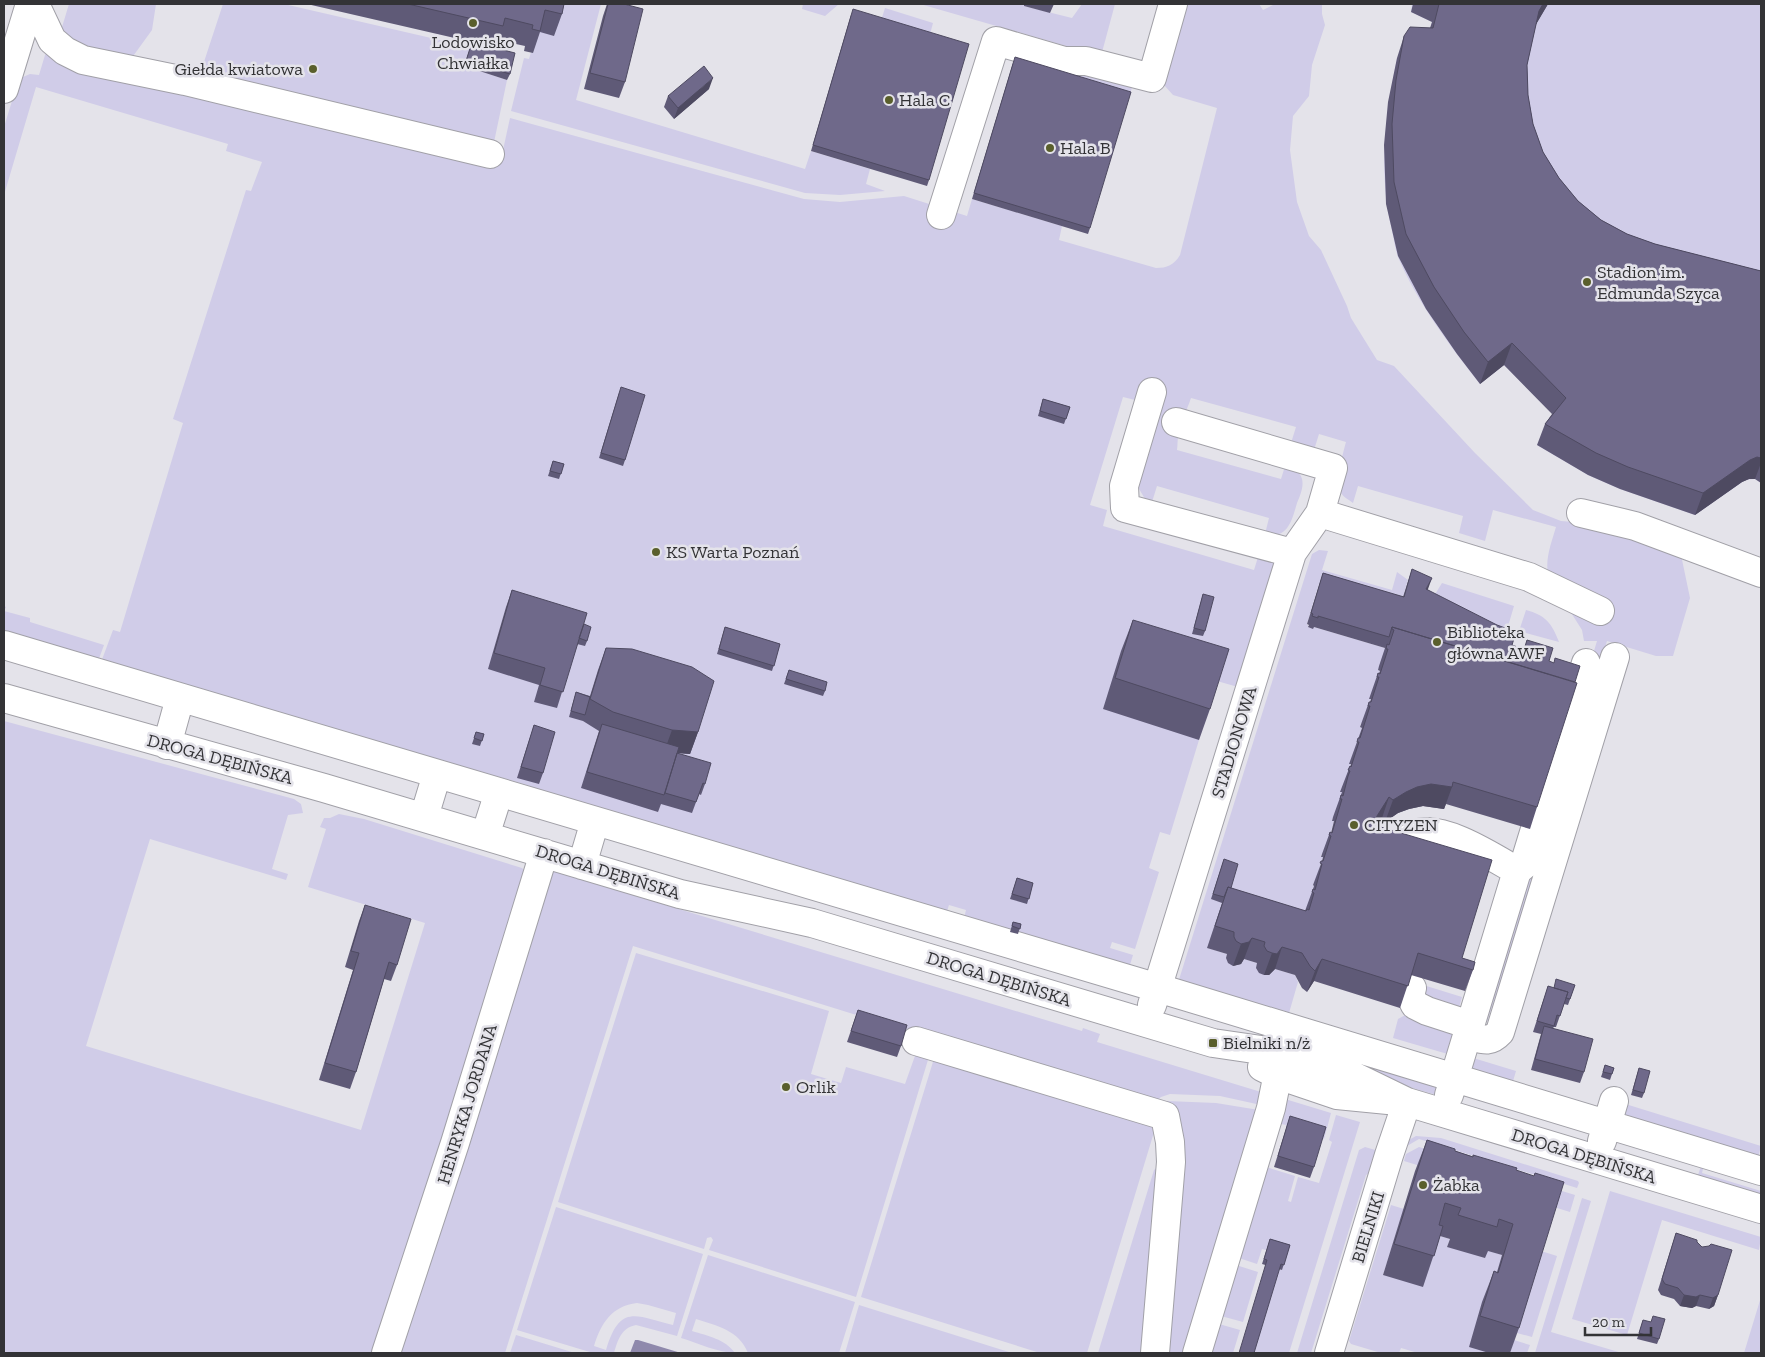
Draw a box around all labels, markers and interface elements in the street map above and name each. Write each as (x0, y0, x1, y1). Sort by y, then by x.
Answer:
marker: Lodowisko Chwiałka (467, 17, 479, 29)
place label: Lodowisko Chwiałka (432, 31, 514, 74)
place label: Giełda kwiatowa (174, 58, 303, 80)
marker: Giełda kwiatowa (307, 63, 319, 75)
place label: Hala C (899, 89, 950, 111)
marker: Hala C (883, 94, 895, 106)
place label: Hala B (1060, 137, 1111, 159)
marker: Hala B (1044, 142, 1056, 154)
place label: Stadion im. Edmunda Szyca (1597, 261, 1720, 304)
marker: Stadion im. Edmunda Szyca (1581, 276, 1593, 288)
place label: KS Warta Poznań (666, 541, 800, 563)
marker: KS Warta Poznań (650, 546, 662, 558)
place label: Biblioteka główna AWF (1447, 621, 1545, 664)
marker: Biblioteka główna AWF (1431, 636, 1443, 648)
street label: STADIONOWA (1207, 683, 1262, 801)
street label: DROGA DĘBIŃSKA (145, 729, 296, 789)
place label: CITYZEN (1364, 814, 1438, 836)
marker: CITYZEN (1348, 819, 1360, 831)
street label: DROGA DĘBIŃSKA (533, 840, 683, 905)
street label: DROGA DĘBIŃSKA (924, 947, 1074, 1012)
street label: HENRYKA JORDANA (432, 1021, 502, 1187)
place label: Bielniki n/ż (1223, 1032, 1310, 1054)
marker: Bielniki n/ż (1207, 1037, 1219, 1049)
place label: Orlik (796, 1076, 836, 1098)
marker: Orlik (780, 1081, 792, 1093)
street label: DROGA DĘBIŃSKA (1509, 1124, 1659, 1189)
place label: Żabka (1433, 1174, 1480, 1196)
marker: Żabka (1417, 1179, 1429, 1191)
street label: BIELNIKI (1347, 1188, 1389, 1265)
scale bar (1585, 1304, 1651, 1336)
text: 20 m (1592, 1313, 1625, 1331)

